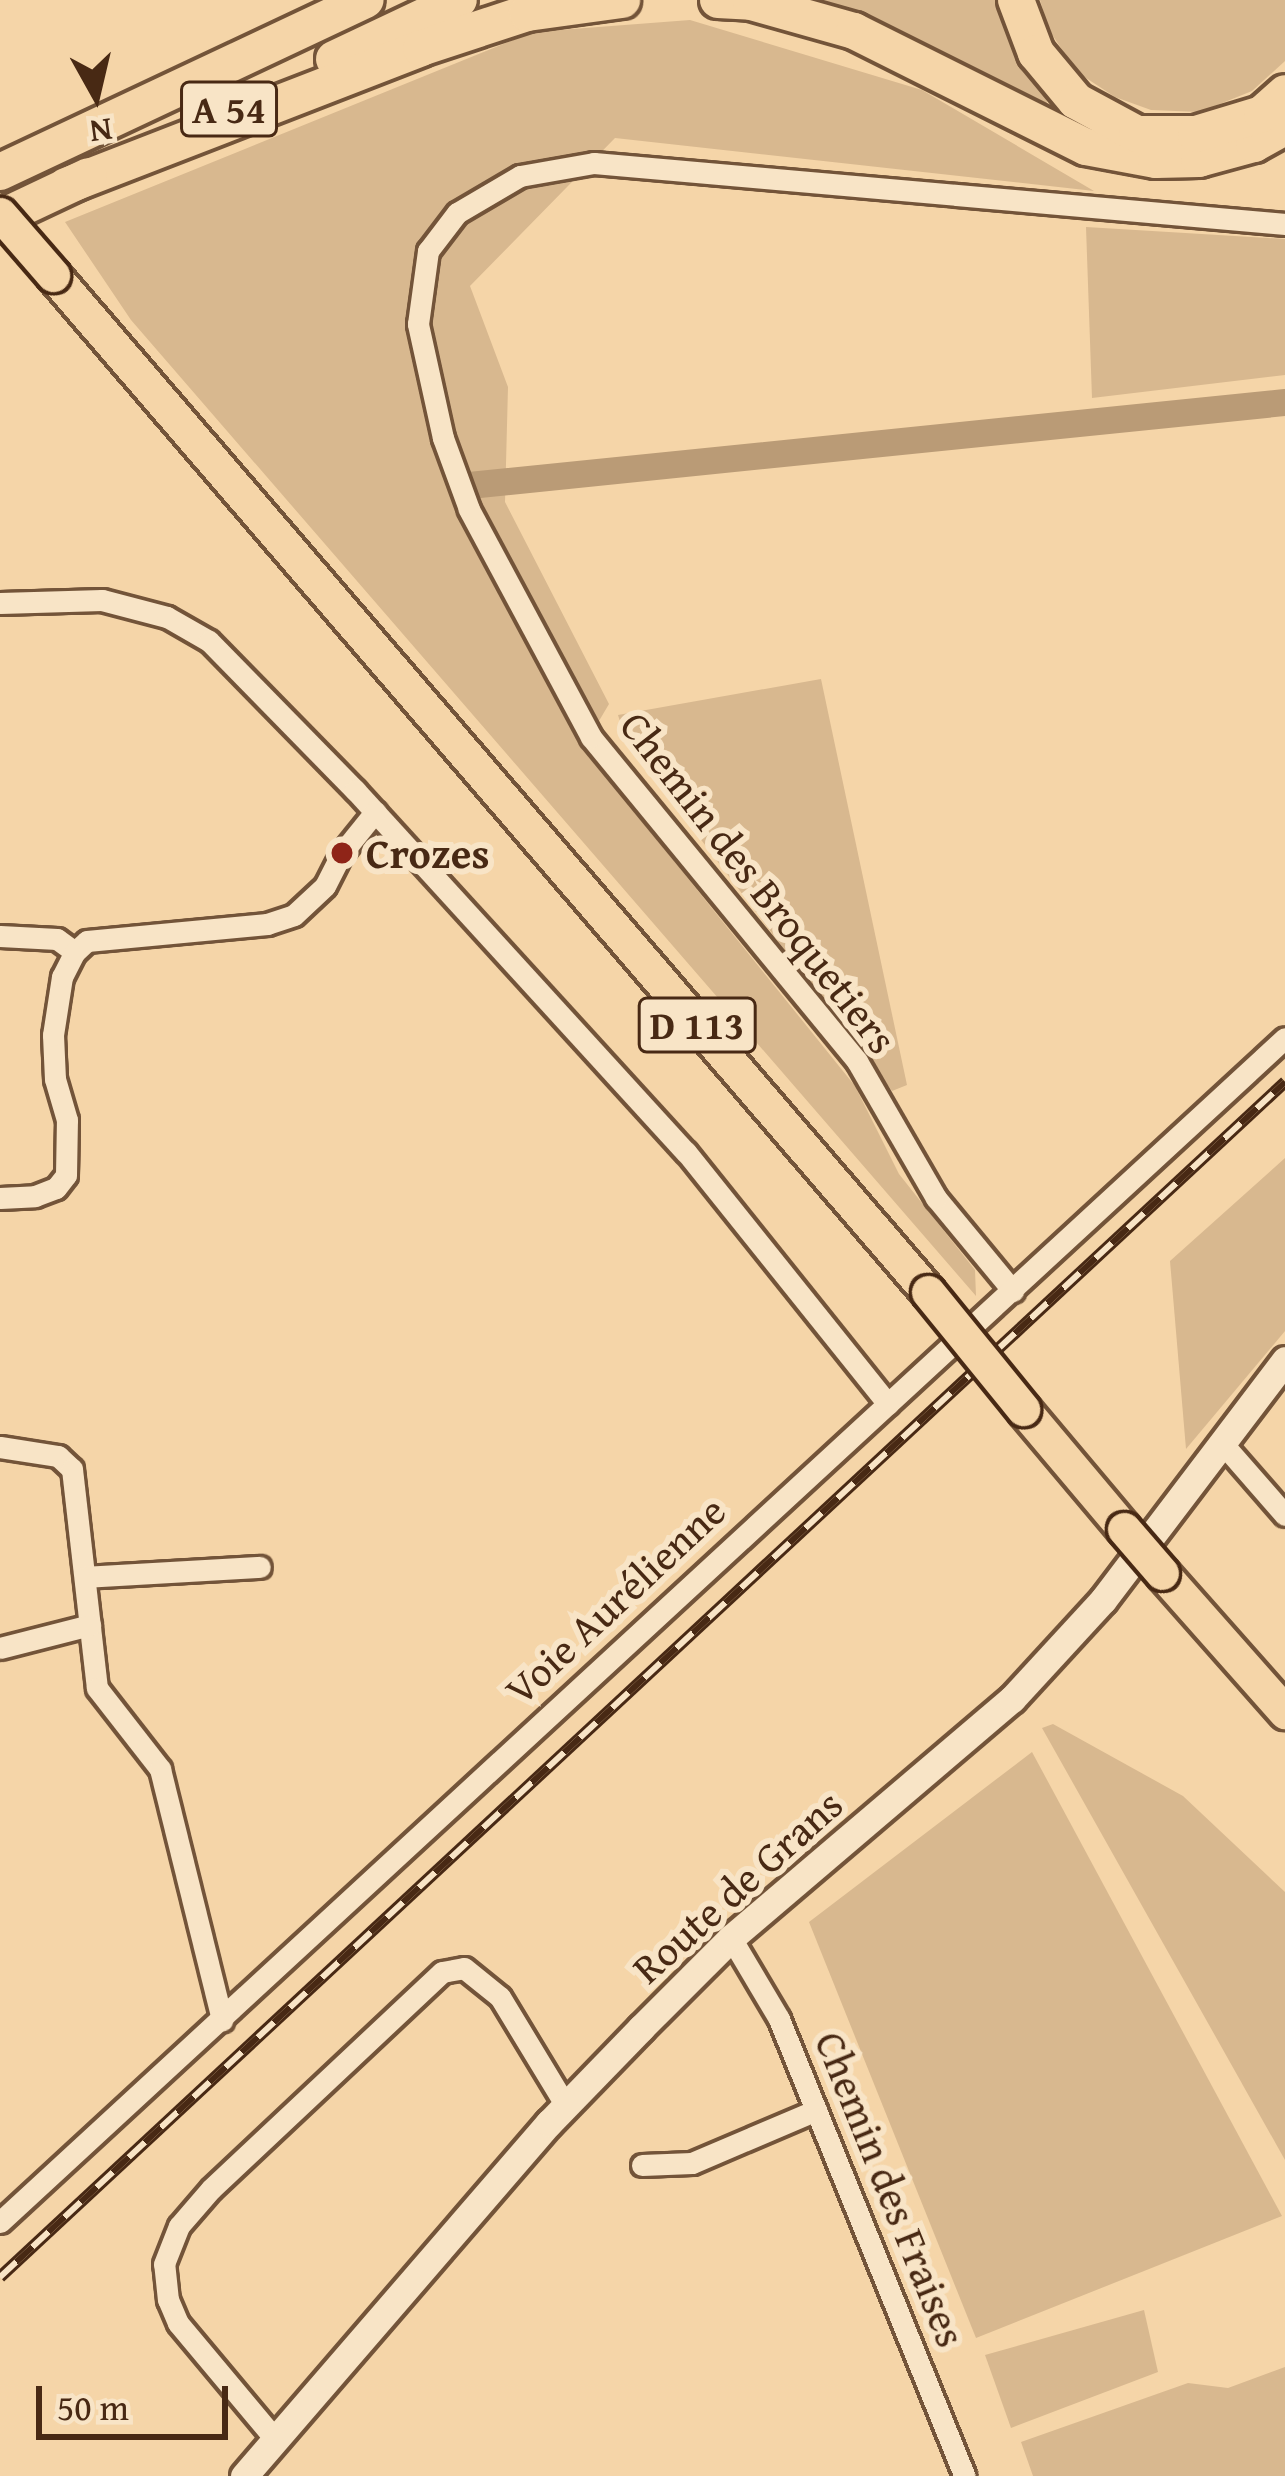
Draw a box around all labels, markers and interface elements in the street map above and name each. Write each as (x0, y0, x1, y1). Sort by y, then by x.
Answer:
north arrow (36, 36, 156, 156)
road number: A 54 (178, 76, 280, 142)
text: N (87, 106, 115, 157)
street label: Chemin des Broquetiers (610, 701, 908, 1063)
place label: Crozes (366, 828, 489, 878)
marker: Crozes (329, 840, 355, 866)
road number: D 113 (637, 992, 757, 1058)
street label: Voie Aurélienne (494, 1485, 736, 1715)
street label: Route de Grans (622, 1779, 852, 1993)
street label: Chemin des Fraises (805, 2024, 977, 2354)
scale bar (42, 2362, 234, 2436)
text: 50 m (57, 2380, 129, 2433)

